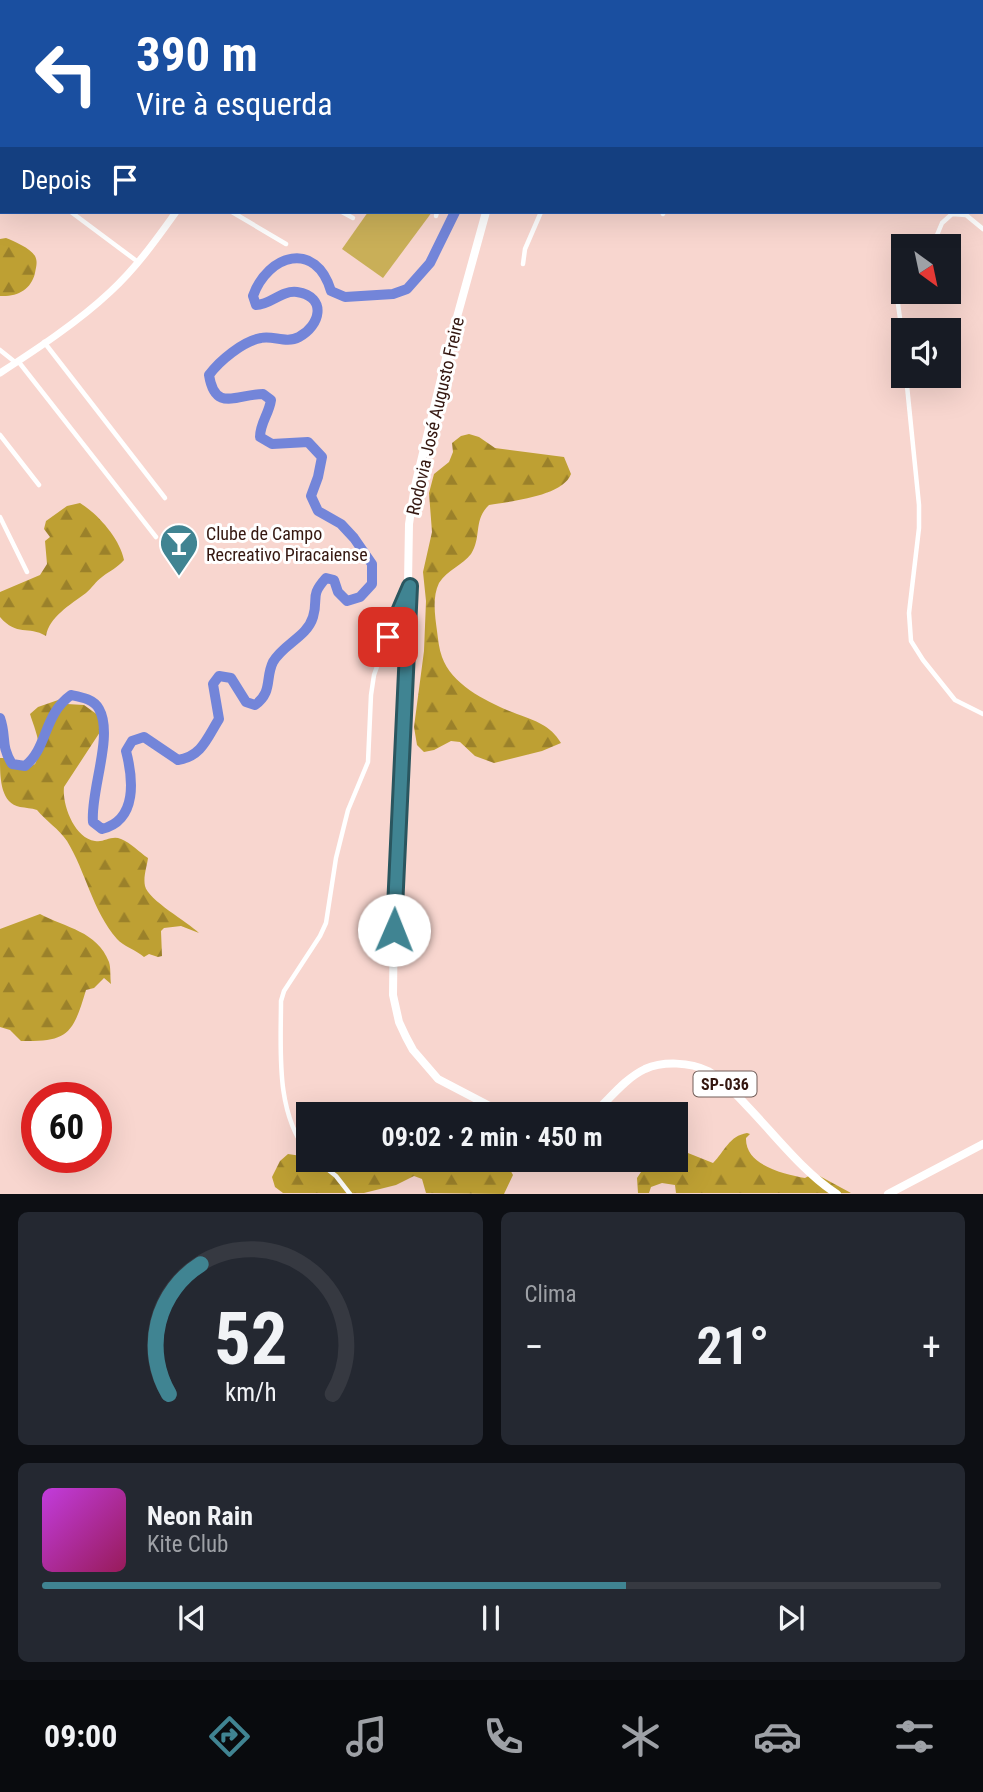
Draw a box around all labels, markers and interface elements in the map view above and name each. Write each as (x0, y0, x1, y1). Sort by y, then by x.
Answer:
text: 390 m (136, 26, 258, 83)
icon: left (21, 28, 112, 119)
text: Vire à esquerda (136, 85, 332, 123)
icon: arrive (106, 161, 144, 199)
text: Depois (21, 165, 92, 195)
north arrow (891, 234, 961, 304)
map controls (891, 234, 961, 388)
street label: Rodovia José Augusto Freire (402, 315, 468, 517)
button: sound (891, 318, 961, 388)
bar icon: Clube de Campo Recreativo Piracaiense (158, 522, 200, 577)
place label: Clube de Campo Recreativo Piracaiense (206, 523, 368, 565)
pin (358, 607, 418, 667)
icon: arrive (369, 618, 407, 656)
position arrow (357, 893, 431, 967)
road number: SP-036 (694, 1072, 756, 1096)
speed limit sign: 60 (21, 1082, 112, 1173)
text: 09:02 · 2 min · 450 m (382, 1122, 602, 1152)
text: Clima (525, 1281, 576, 1308)
text: 52 (213, 1297, 287, 1383)
text: 21° (696, 1316, 769, 1377)
text: − (525, 1325, 544, 1369)
text: + (922, 1325, 941, 1369)
text: km/h (225, 1378, 276, 1407)
text: Neon Rain (147, 1501, 253, 1531)
text: Kite Club (147, 1531, 228, 1558)
icon: previous (173, 1599, 211, 1637)
icon: pause (472, 1599, 510, 1637)
icon: next (772, 1599, 810, 1637)
icon: directions (205, 1712, 254, 1761)
icon: music (342, 1712, 391, 1761)
icon: phone (479, 1712, 528, 1761)
icon: climate (616, 1712, 665, 1761)
icon: car (753, 1712, 802, 1761)
icon: filters (890, 1712, 939, 1761)
text: 09:00 (44, 1717, 117, 1755)

